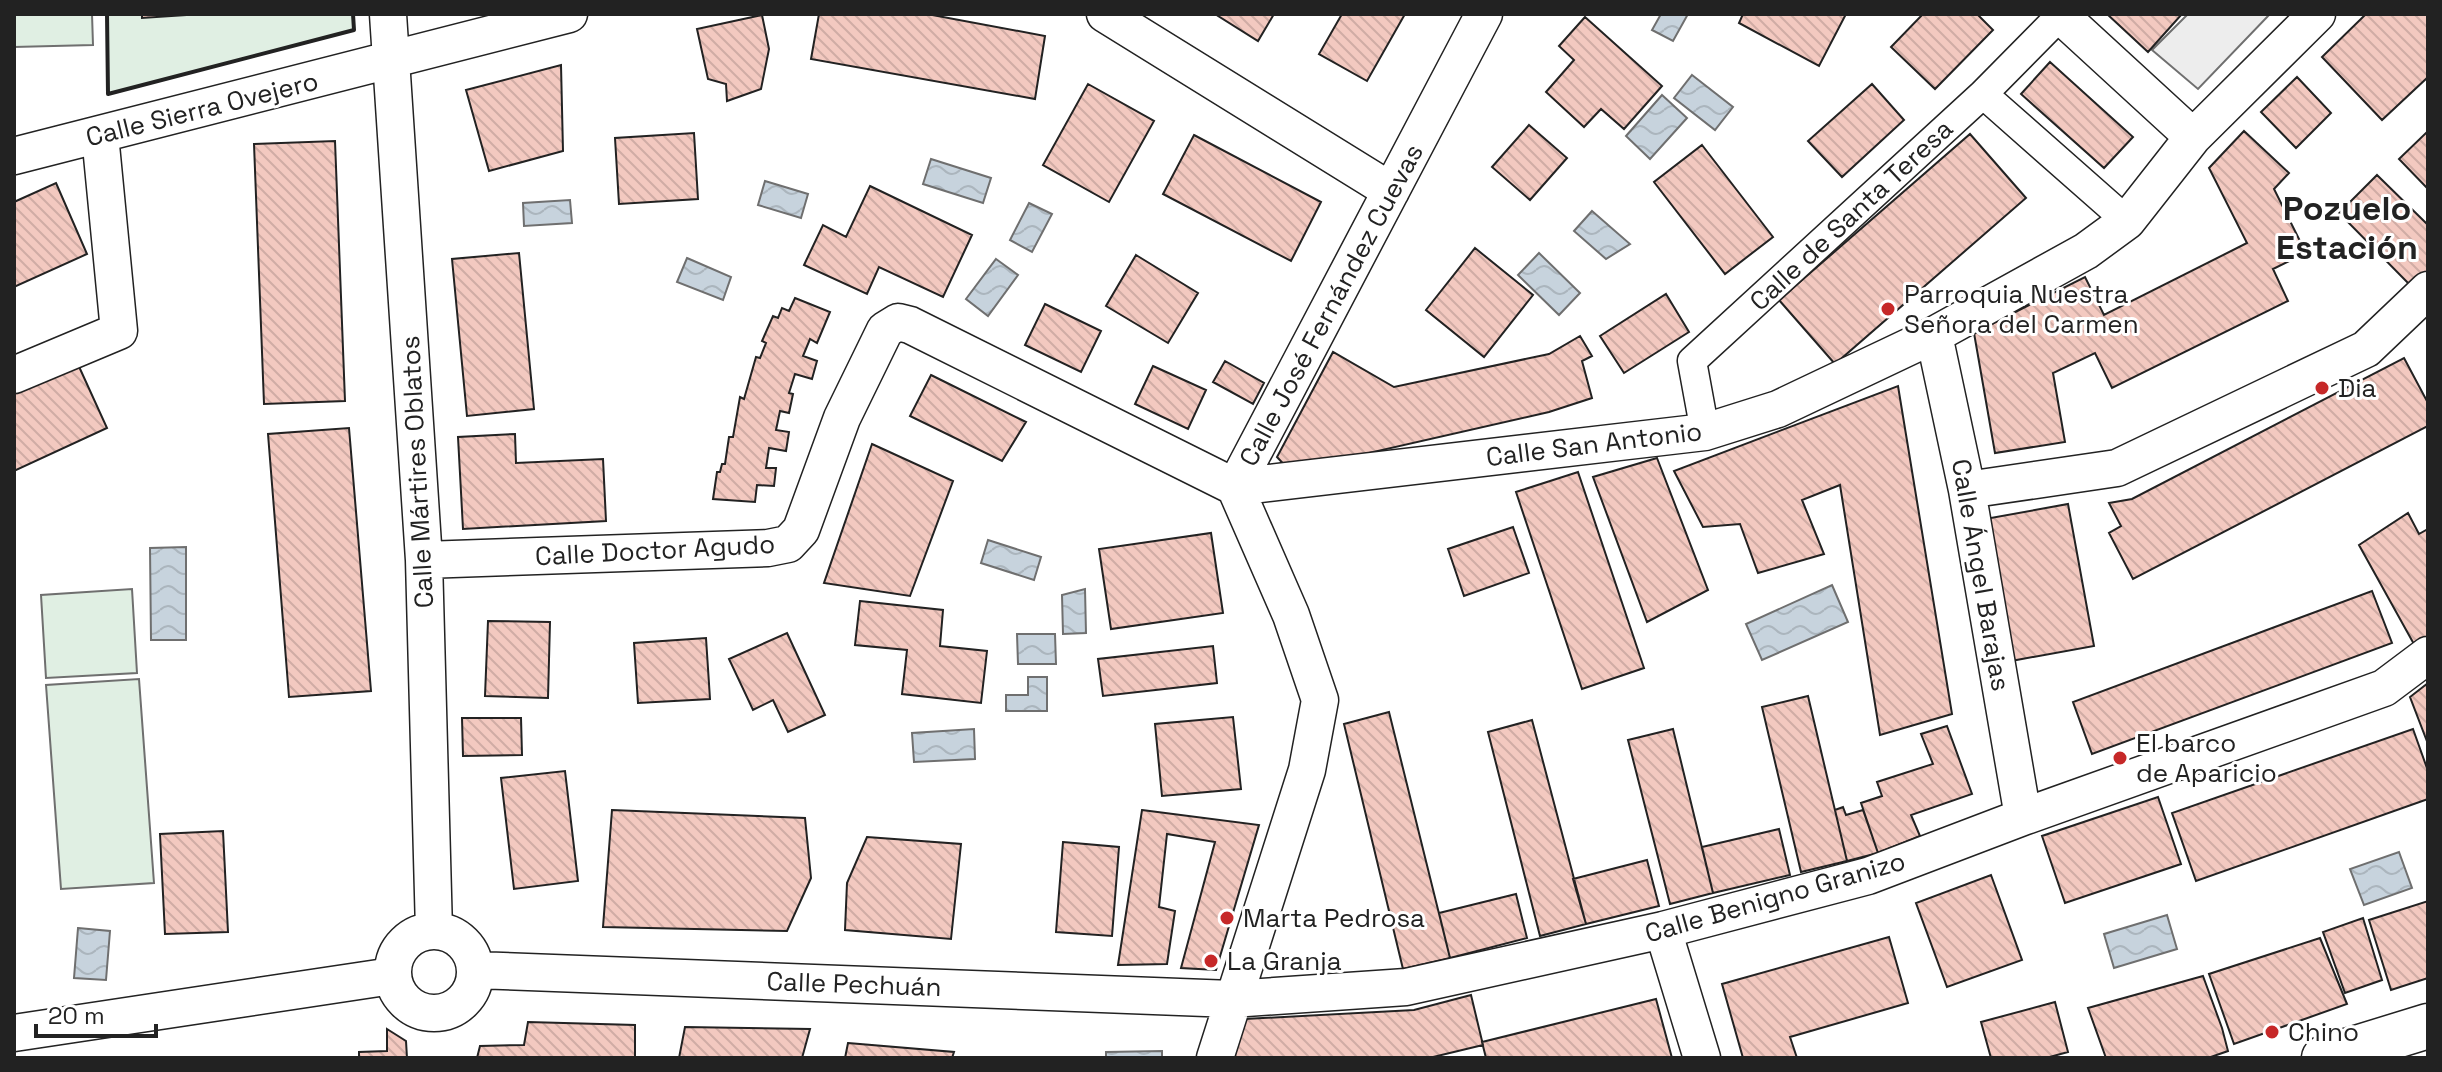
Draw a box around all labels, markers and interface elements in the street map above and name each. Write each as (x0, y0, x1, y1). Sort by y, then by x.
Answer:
street label: Calle Sierra Ovejero (82, 64, 322, 154)
street label: Calle de Santa Teresa (1742, 112, 1960, 318)
street label: Calle José Fernández Cuevas (1231, 138, 1431, 472)
district label: Pozuelo Estación (2276, 187, 2418, 269)
place label: Parroquia Nuestra Señora del Carmen (1904, 277, 2139, 341)
marker: Parroquia Nuestra Señora del Carmen (1879, 300, 1897, 318)
street label: Calle Mártires Oblatos (393, 335, 441, 609)
place label: Dia (2338, 371, 2377, 405)
marker: Dia (2313, 379, 2331, 397)
street label: Calle San Antonio (1484, 414, 1704, 474)
street label: Calle Ángel Barajas (1944, 456, 2018, 694)
street label: Calle Doctor Agudo (534, 527, 776, 573)
place label: El barco de Aparicio (2136, 726, 2277, 790)
marker: El barco de Aparicio (2111, 749, 2129, 767)
street label: Calle Benigno Granizo (1641, 843, 1909, 951)
place label: Marta Pedrosa (1243, 901, 1425, 935)
marker: Marta Pedrosa (1218, 909, 1236, 927)
place label: La Granja (1227, 944, 1342, 978)
marker: La Granja (1202, 952, 1220, 970)
street label: Calle Pechuán (766, 964, 942, 1004)
scale bar (36, 988, 156, 1038)
text: 20 m (48, 1000, 105, 1031)
place label: Chino (2288, 1015, 2359, 1049)
marker: Chino (2263, 1023, 2281, 1041)

